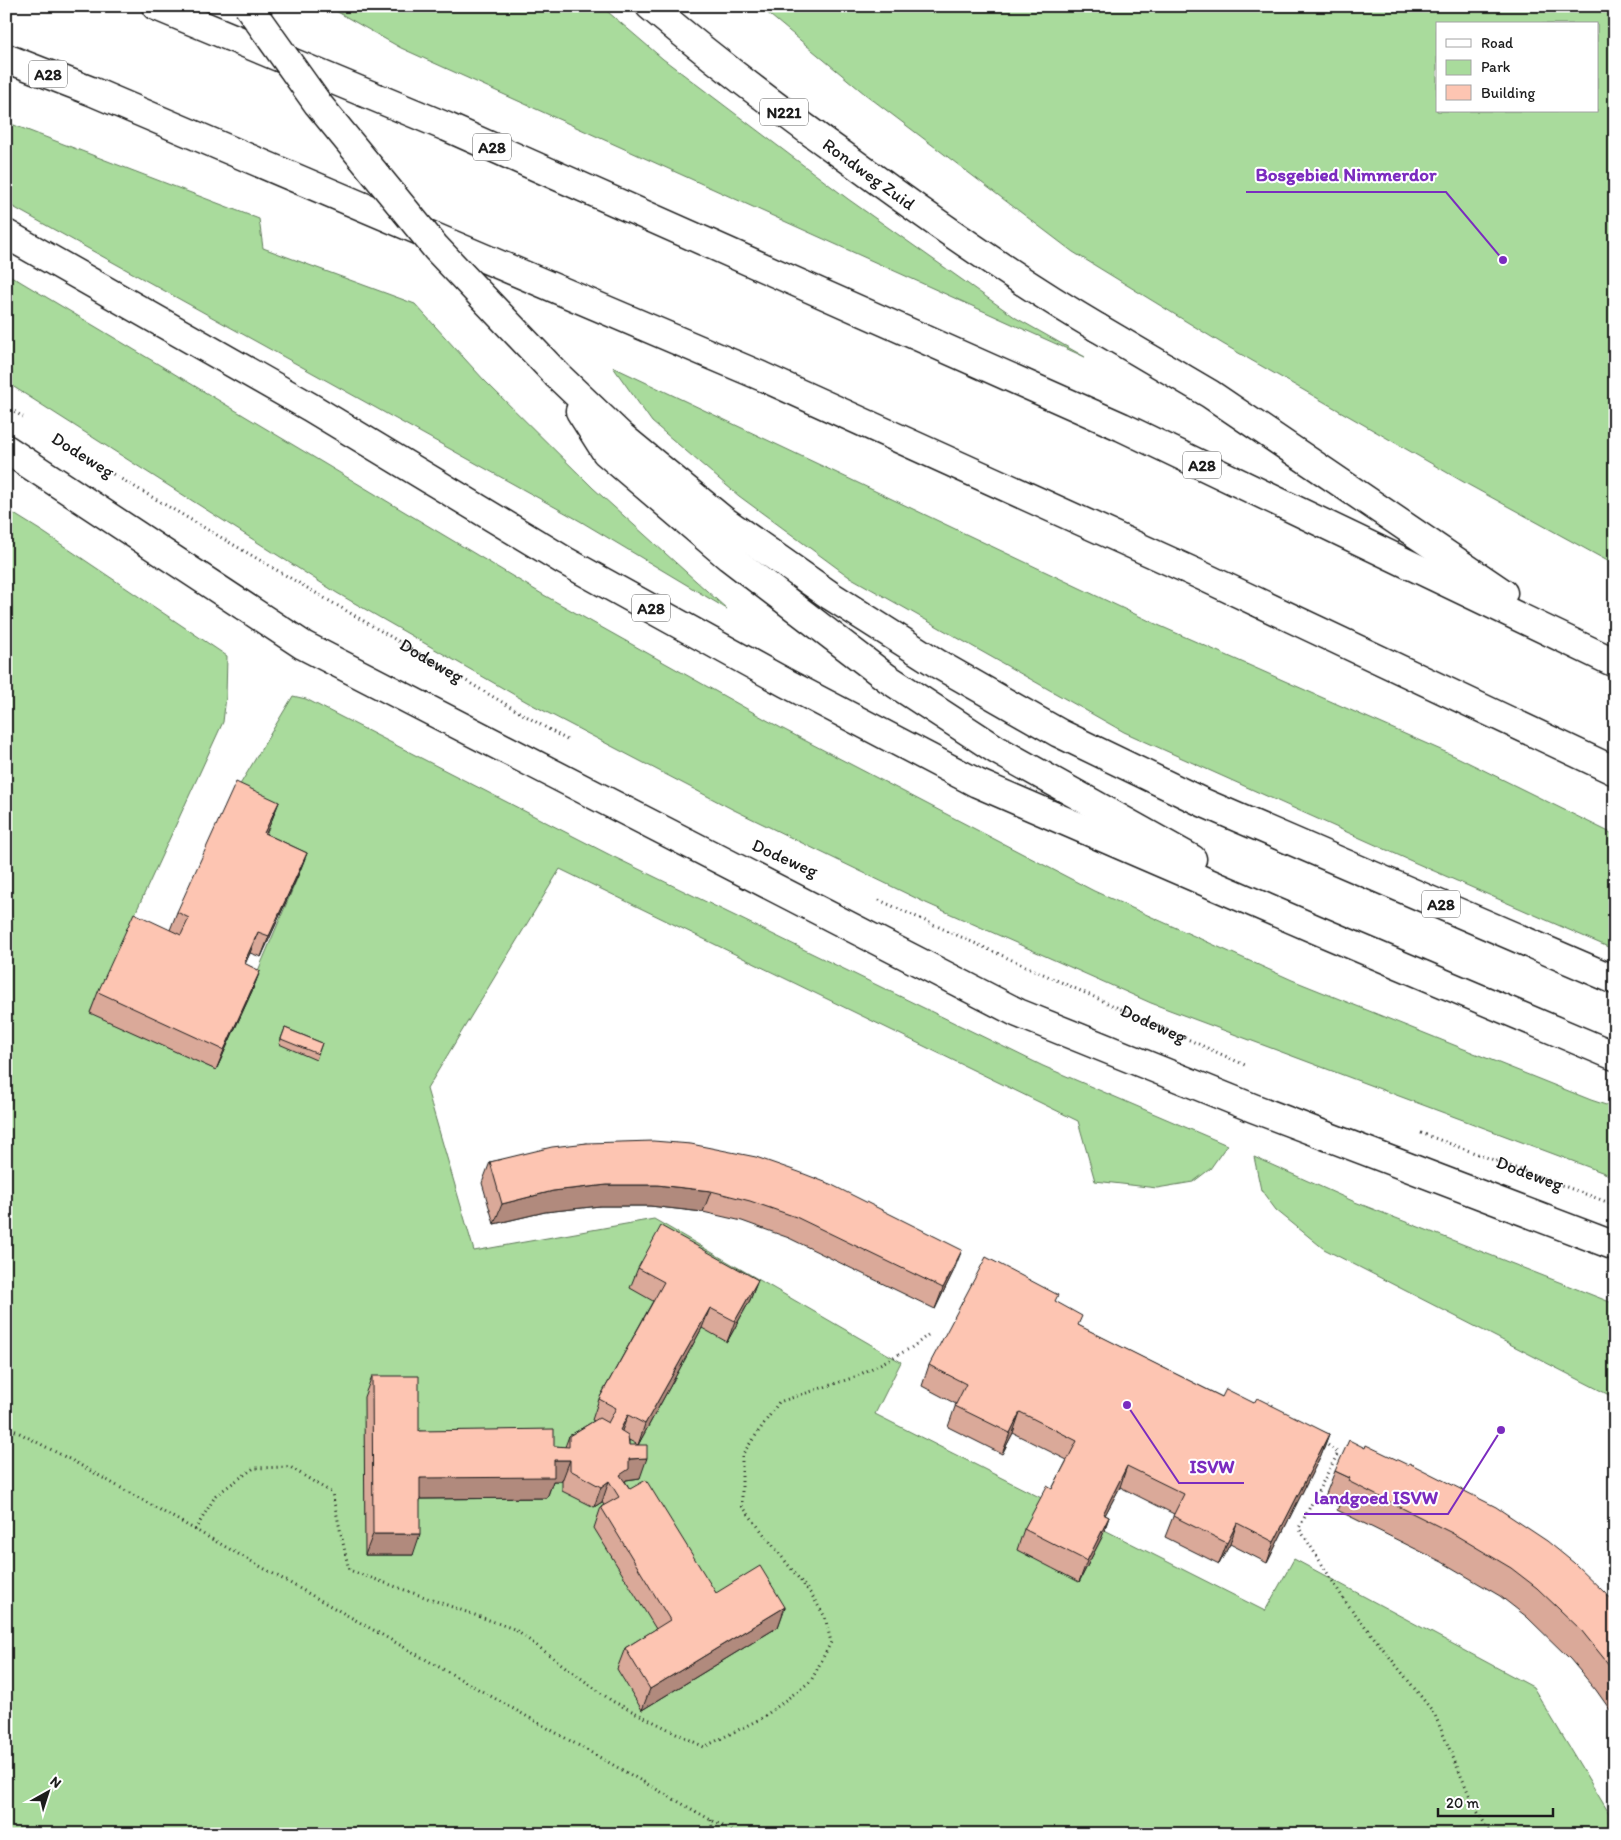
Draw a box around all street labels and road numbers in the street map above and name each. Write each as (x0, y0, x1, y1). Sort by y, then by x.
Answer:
road number: A28 (29, 61, 67, 88)
road number: N221 (760, 98, 808, 125)
street label: Rondweg Zuid (818, 133, 919, 215)
road number: A28 (473, 134, 511, 160)
street label: Dodeweg (48, 427, 119, 483)
road number: A28 (1183, 452, 1221, 478)
road number: A28 (632, 594, 670, 622)
street label: Dodeweg (396, 633, 468, 688)
street label: Dodeweg (749, 834, 822, 883)
road number: A28 (1422, 891, 1460, 918)
street label: Dodeweg (1117, 999, 1190, 1048)
street label: Dodeweg (1493, 1151, 1567, 1196)

